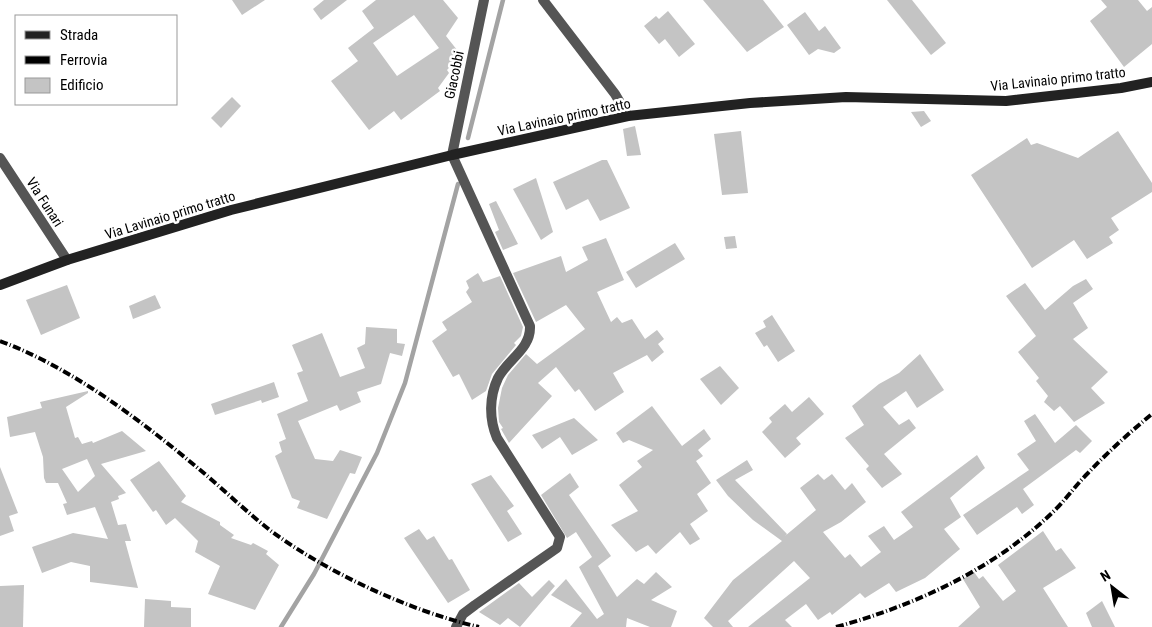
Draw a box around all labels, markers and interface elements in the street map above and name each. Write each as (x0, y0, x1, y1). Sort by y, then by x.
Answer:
legend (15, 15, 178, 105)
text: Strada (60, 26, 98, 44)
street label: Giacobbi (441, 50, 467, 100)
text: Ferrovia (60, 51, 108, 69)
street label: Via Lavinaio primo tratto (990, 64, 1126, 94)
text: Edificio (60, 76, 103, 94)
street label: Via Lavinaio primo tratto (496, 95, 632, 139)
street label: Via Funari (23, 174, 67, 230)
street label: Via Lavinaio primo tratto (103, 188, 237, 242)
north arrow (1087, 562, 1137, 612)
text: N (1098, 567, 1113, 585)

